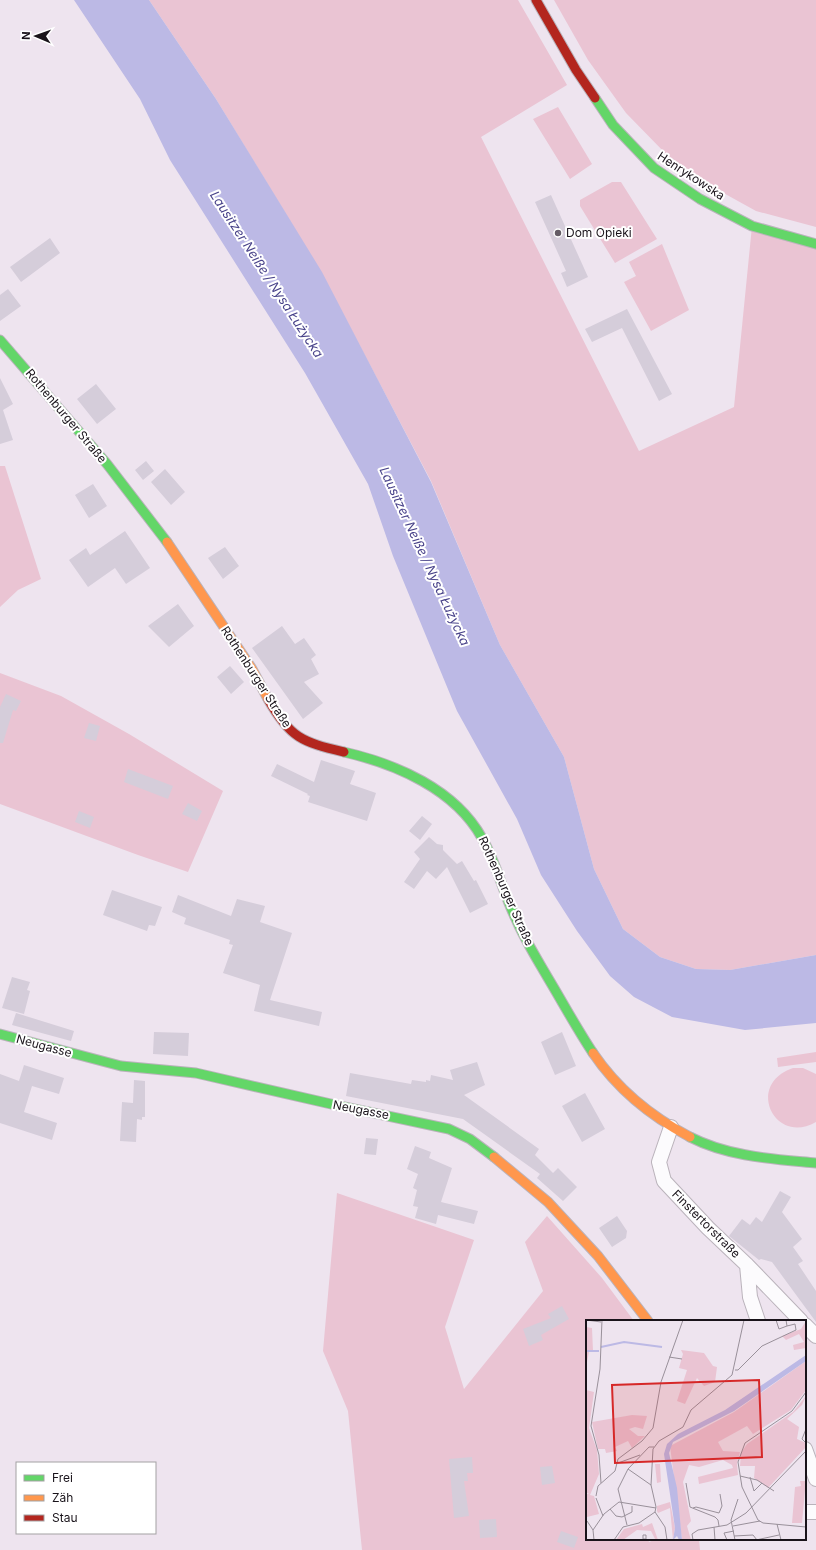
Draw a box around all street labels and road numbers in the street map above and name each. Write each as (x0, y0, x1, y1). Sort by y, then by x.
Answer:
street label: Henrykowska (655, 148, 728, 203)
street label: Rothenburger Straße (23, 366, 110, 466)
street label: Rothenburger Straße (218, 623, 295, 730)
street label: Rothenburger Straße (476, 834, 537, 948)
street label: Neugasse (15, 1031, 74, 1060)
street label: Neugasse (332, 1097, 390, 1122)
street label: Finstertorstraße (669, 1186, 744, 1261)

